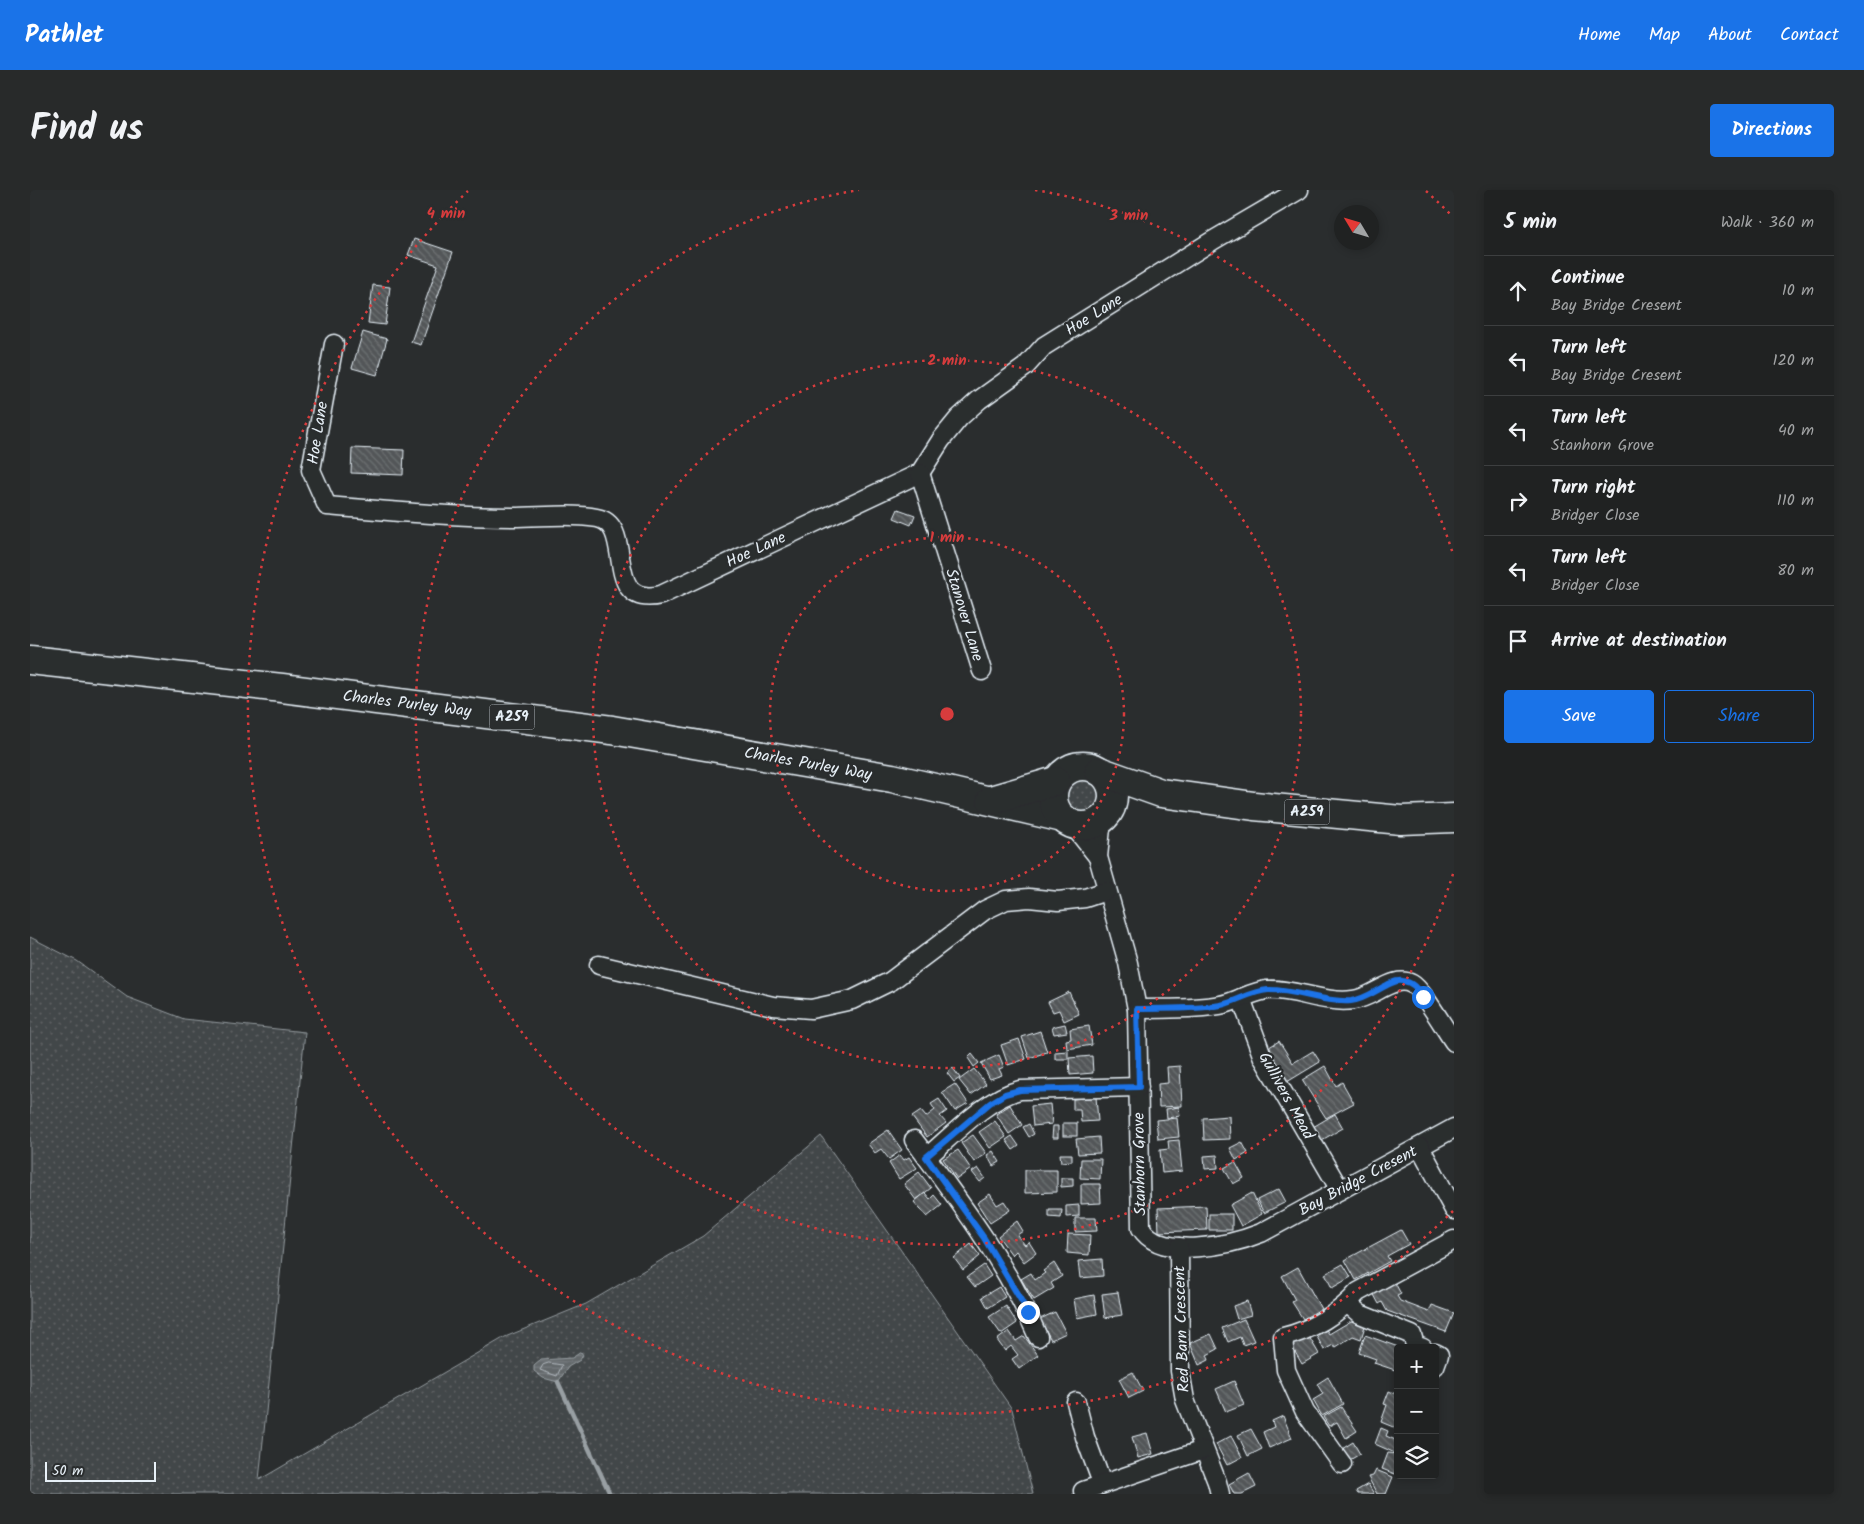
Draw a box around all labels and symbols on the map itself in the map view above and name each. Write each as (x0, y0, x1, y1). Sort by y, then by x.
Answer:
text: 4 min (427, 202, 465, 226)
text: 3 min (1109, 204, 1148, 228)
north arrow (1334, 205, 1379, 250)
street label: Hoe Lane (1060, 288, 1128, 342)
text: 2 min (927, 349, 967, 373)
street label: Hoe Lane (301, 400, 335, 466)
street label: Hoe Lane (722, 525, 790, 575)
text: 1 min (930, 526, 964, 550)
street label: Stanover Lane (938, 566, 990, 664)
street label: Charles Purley Way (341, 684, 473, 724)
road number: A259 (490, 704, 534, 730)
centre of rings (938, 705, 956, 723)
street label: Charles Purley Way (742, 740, 874, 788)
road number: A259 (1284, 800, 1330, 824)
route start (1412, 986, 1435, 1009)
street label: Gullivers Mead (1252, 1048, 1321, 1145)
street label: Stanhorn Grove (1127, 1112, 1153, 1216)
street label: Bay Bridge Cresent (1294, 1139, 1422, 1223)
street label: Red Barn Crescent (1167, 1264, 1197, 1393)
route end (1017, 1301, 1040, 1324)
scale bar (45, 1459, 156, 1482)

